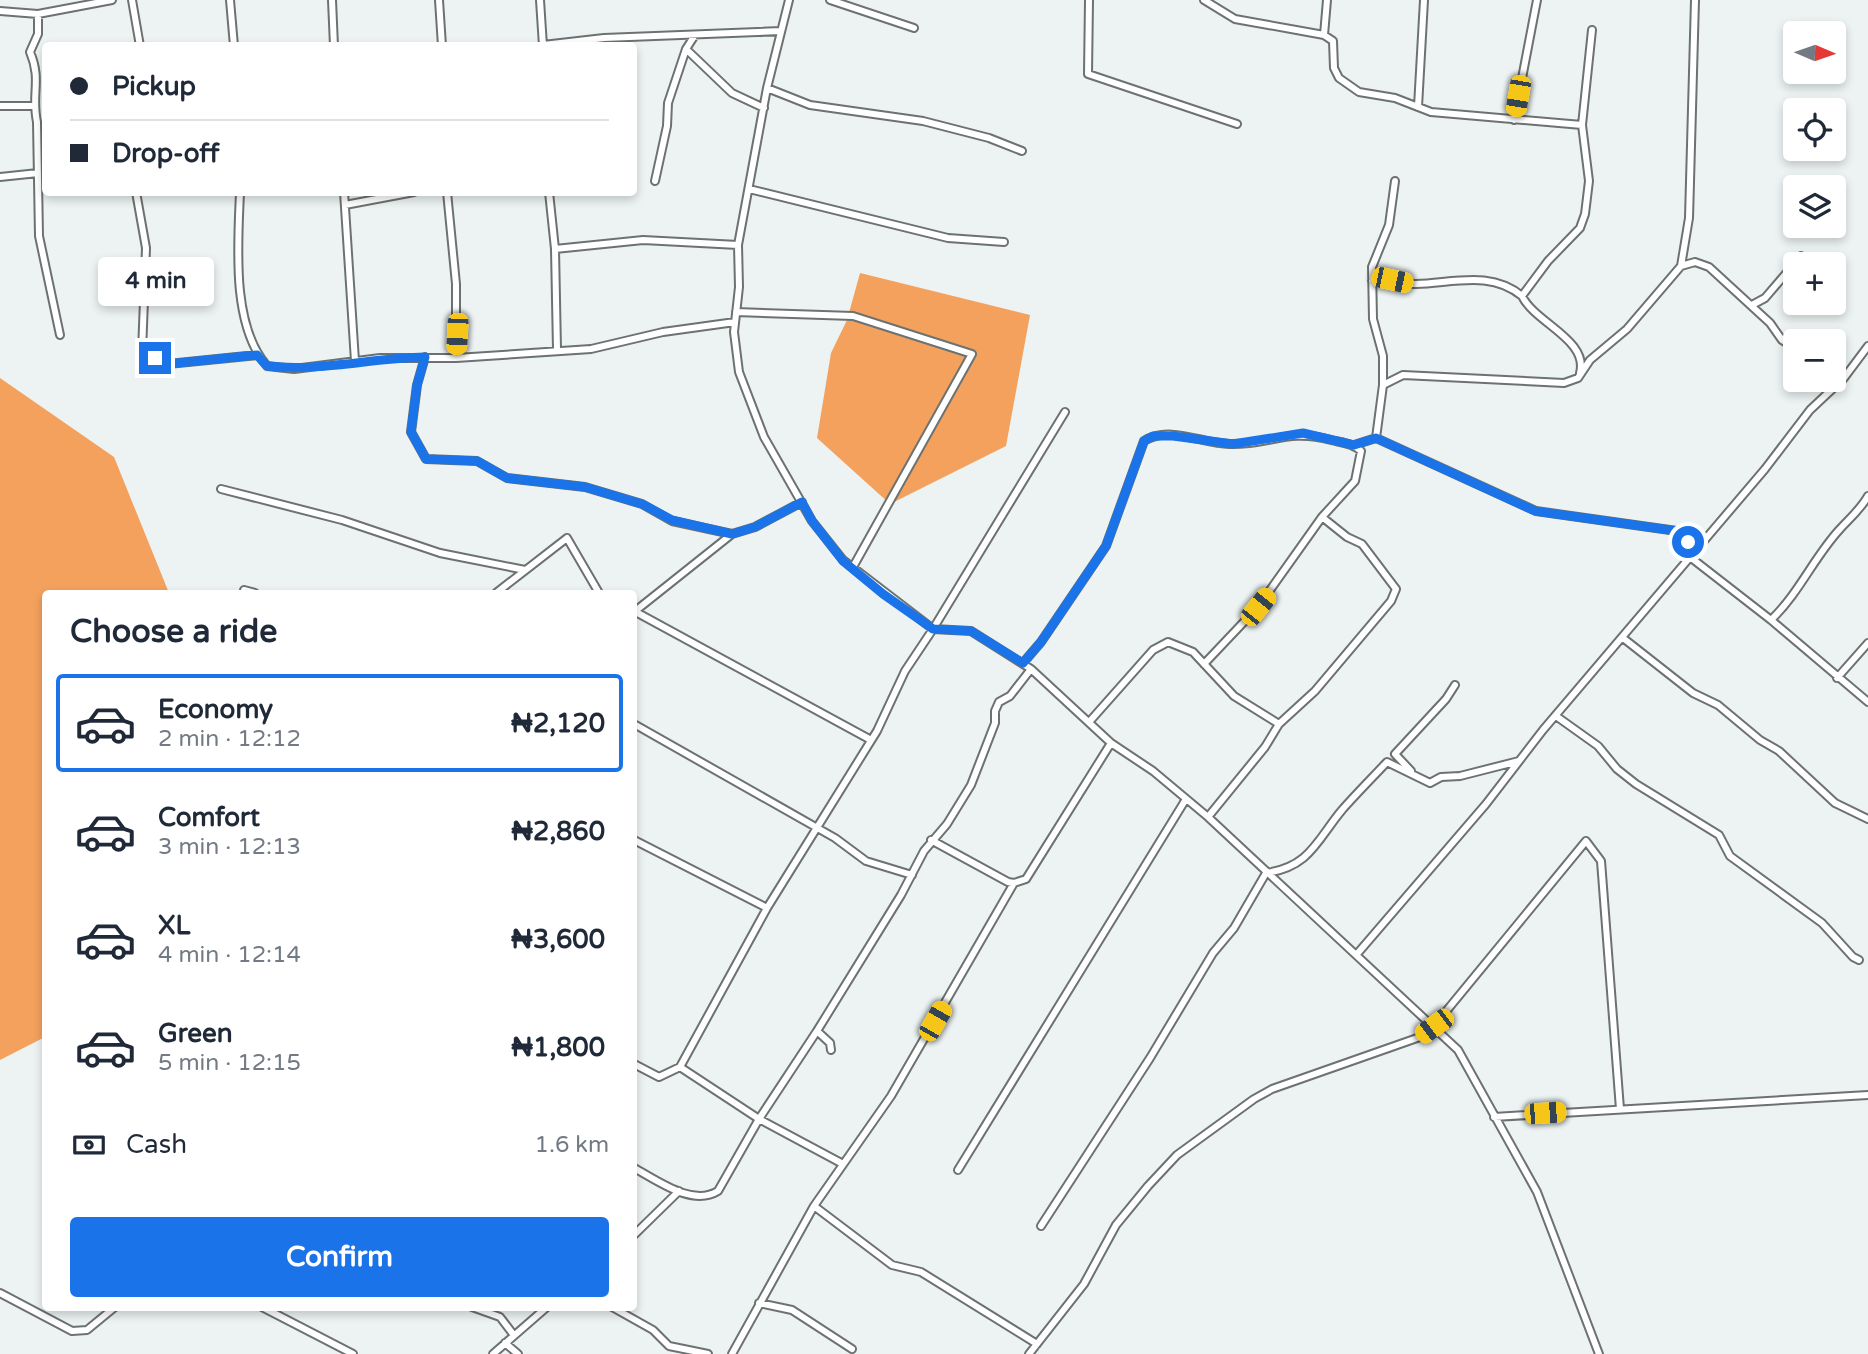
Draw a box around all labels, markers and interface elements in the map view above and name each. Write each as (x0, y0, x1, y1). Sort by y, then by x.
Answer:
north arrow (1783, 21, 1846, 84)
map controls (1783, 21, 1846, 392)
text: Pickup (112, 71, 196, 102)
car (1505, 73, 1532, 119)
button: locate (1783, 98, 1846, 161)
text: Drop-off (112, 138, 219, 169)
button: layers (1783, 175, 1846, 238)
button: + (1783, 252, 1846, 315)
callout: 4 min (97, 256, 213, 306)
car (1370, 265, 1415, 295)
text: 4 min (125, 267, 187, 295)
car (446, 312, 469, 356)
button: − (1783, 329, 1846, 392)
route end (139, 342, 171, 374)
route start (1672, 526, 1704, 558)
car (1237, 584, 1280, 630)
text: Choose a ride (70, 613, 277, 651)
icon: car (74, 692, 137, 755)
text: Economy (158, 694, 273, 725)
text: ₦2,120 (511, 708, 605, 739)
text: 2 min · 12:12 (158, 725, 301, 753)
icon: car (74, 800, 137, 863)
text: Comfort (158, 802, 260, 833)
text: ₦2,860 (511, 816, 605, 847)
text: 3 min · 12:13 (158, 833, 301, 861)
icon: car (74, 908, 137, 971)
text: XL (158, 910, 190, 941)
text: ₦3,600 (511, 924, 605, 955)
text: 4 min · 12:14 (158, 941, 301, 969)
car (916, 998, 955, 1044)
car (1411, 1005, 1458, 1047)
icon: car (74, 1016, 137, 1079)
text: Green (158, 1018, 233, 1049)
text: ₦1,800 (511, 1032, 605, 1063)
text: 5 min · 12:15 (158, 1049, 301, 1077)
car (1524, 1101, 1567, 1125)
icon: cash (70, 1126, 108, 1164)
text: Cash (126, 1129, 187, 1160)
text: 1.6 km (535, 1131, 609, 1159)
button: Confirm (70, 1217, 609, 1297)

